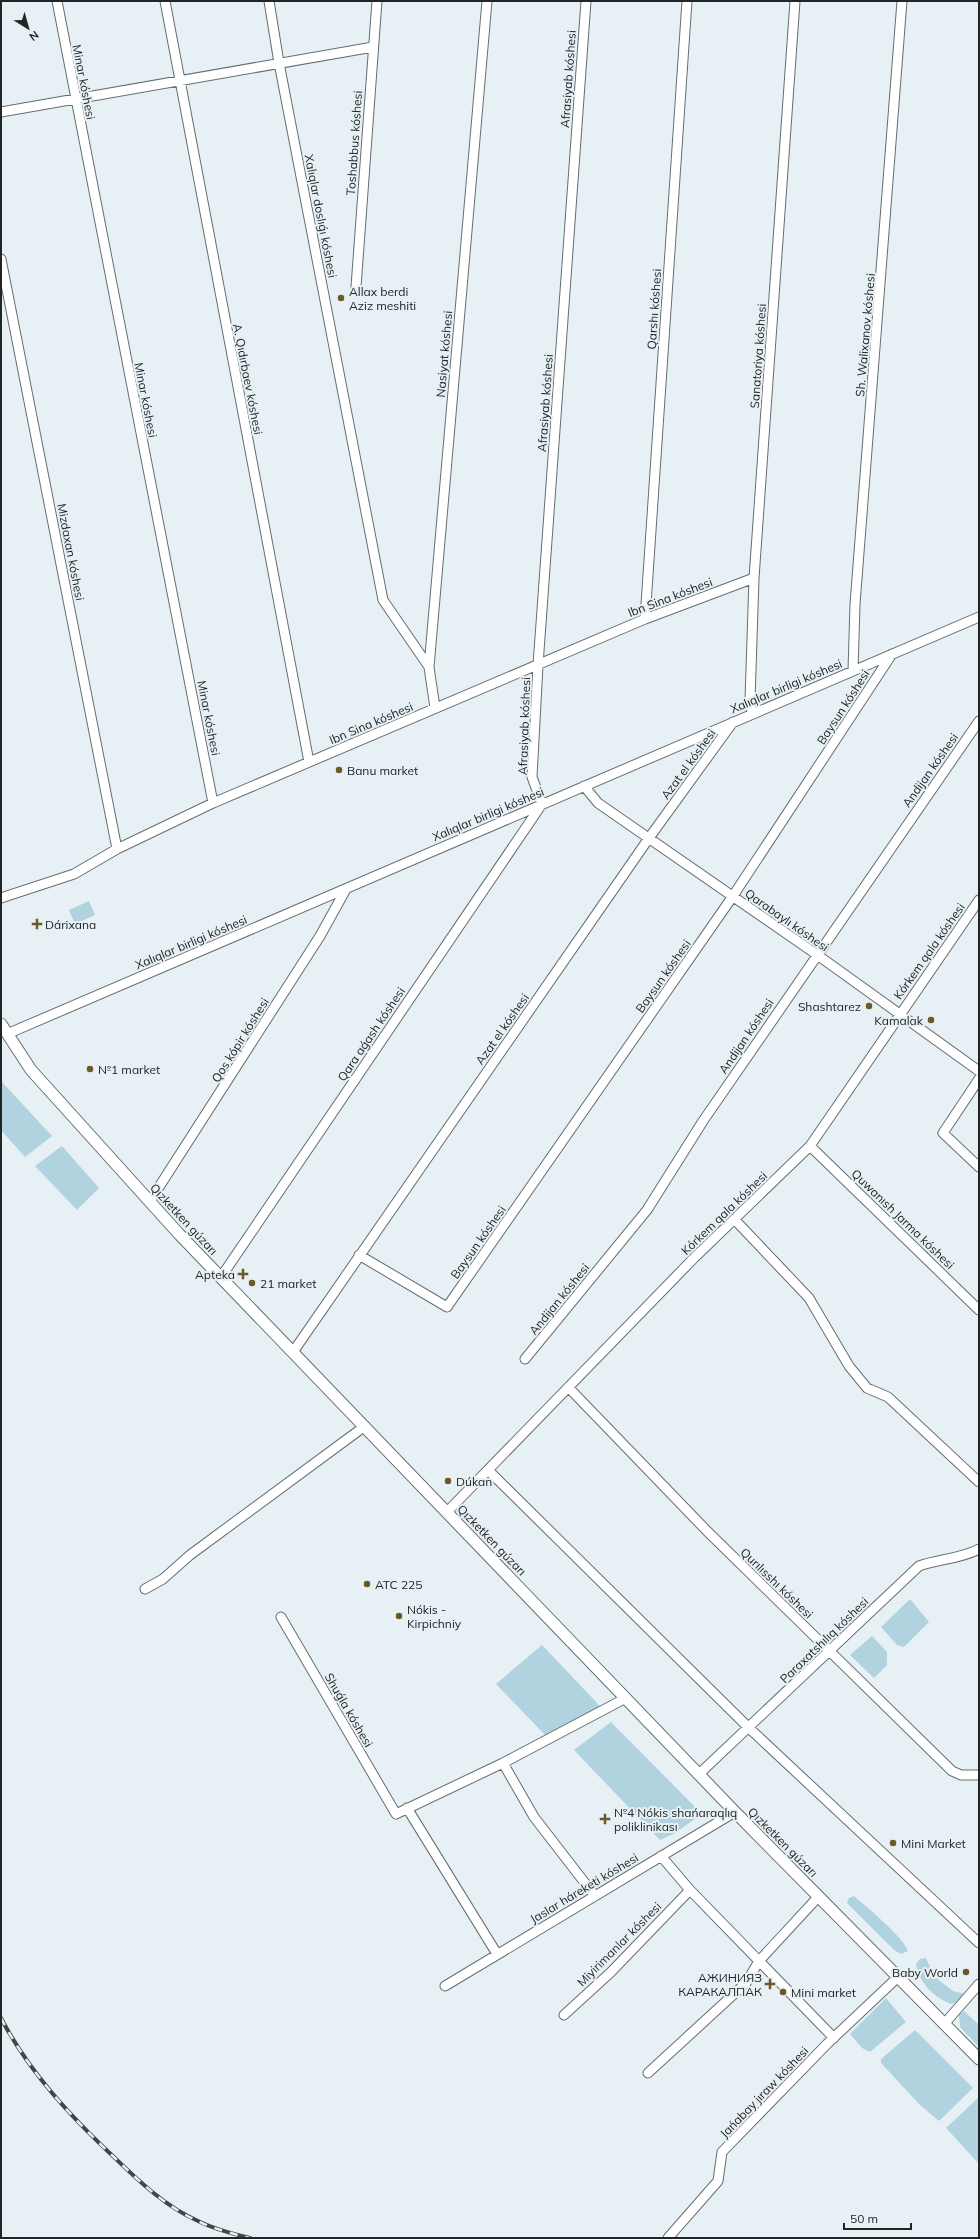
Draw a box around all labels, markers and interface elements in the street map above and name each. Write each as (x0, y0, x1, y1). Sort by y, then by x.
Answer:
north arrow (8, 8, 48, 48)
text: N (26, 28, 42, 44)
street label: Afrasiyab kóshesi (557, 29, 579, 128)
street label: Minar kóshesi (69, 43, 99, 121)
street label: Toshabbus kóshesi (343, 90, 365, 196)
street label: Xalıqlar doslıǵı kóshesi (302, 153, 340, 279)
street label: Qarshı kóshesi (644, 268, 664, 350)
street label: Sh. Walixanov kóshesi (852, 272, 878, 397)
place label: Allax berdi Aziz meshiti (349, 284, 416, 313)
marker: Allax berdi Aziz meshiti (336, 293, 346, 303)
street label: Sanatoriya kóshesi (747, 303, 769, 409)
street label: Nasiyat kóshesi (433, 310, 455, 398)
street label: A. Qıdırbaev kóshesi (230, 322, 266, 436)
street label: Afrasiyab kóshesi (534, 353, 556, 452)
street label: Minar kóshesi (131, 361, 161, 439)
street label: Mizdaxan kóshesi (54, 502, 88, 602)
street label: Ibn Sina kóshesi (626, 574, 715, 620)
street label: Xalıqlar birligi kóshesi (728, 656, 844, 716)
street label: Baysun kóshesi (813, 667, 873, 747)
street label: Afrasiyab kóshesi (515, 677, 533, 775)
street label: Minar kóshesi (194, 679, 224, 757)
street label: Ibn Sina kóshesi (327, 699, 415, 747)
street label: Azat el kóshesi (657, 726, 719, 802)
street label: Andijan kóshesi (899, 730, 961, 810)
place label: Banu market (347, 763, 418, 778)
marker: Banu market (334, 765, 344, 775)
street label: Xalıqlar birligi kóshesi (430, 784, 546, 844)
street label: Qarabaylı kóshesi (742, 886, 832, 955)
street label: Kórkem qala kóshesi (890, 900, 968, 1002)
street label: Xalıqlar birligi kóshesi (133, 912, 249, 972)
place label: Dárixana (45, 917, 96, 932)
marker: Dárixana (32, 919, 42, 929)
street label: Baysun kóshesi (632, 936, 694, 1015)
street label: Qara aǵash kóshesi (334, 984, 408, 1084)
street label: Azat el kóshesi (472, 990, 532, 1067)
street label: Qos kópir kóshesi (208, 995, 272, 1085)
street label: Andijan kóshesi (715, 995, 777, 1076)
place label: Shashtarez (798, 999, 861, 1014)
marker: Shashtarez (864, 1001, 874, 1011)
place label: Kamalak (874, 1013, 924, 1028)
marker: Kamalak (926, 1015, 936, 1025)
place label: №1 market (98, 1062, 160, 1077)
marker: №1 market (85, 1064, 95, 1074)
street label: Quwanısh Jarma kóshesi (848, 1166, 958, 1272)
street label: Kórkem qala kóshesi (678, 1168, 770, 1258)
street label: Qızketken gúzarı (147, 1180, 221, 1258)
street label: Baysun kóshesi (447, 1202, 509, 1281)
street label: Andijan kóshesi (526, 1260, 592, 1338)
place label: Apteka (195, 1267, 235, 1282)
marker: Apteka (238, 1269, 248, 1279)
place label: 21 market (260, 1276, 316, 1291)
marker: 21 market (247, 1278, 257, 1288)
place label: Dúkan (456, 1474, 492, 1489)
marker: Dúkan (443, 1476, 453, 1486)
street label: Qızketken gúzarı (454, 1501, 530, 1579)
street label: Qurılısshı kóshesi (738, 1545, 817, 1622)
place label: АТС 225 (375, 1577, 423, 1592)
marker: АТС 225 (362, 1579, 372, 1589)
street label: Paraxatshılıq kóshesi (777, 1594, 871, 1686)
place label: Nókis - Kirpichniy (407, 1602, 462, 1631)
marker: Nókis - Kirpichniy (394, 1611, 404, 1621)
street label: Shuǵla kóshesi (322, 1670, 376, 1750)
street label: Qızketken gúzarı (745, 1804, 821, 1880)
place label: №4 Nókis shańaraqlıq poliklinikası (614, 1805, 737, 1834)
marker: №4 Nókis shańaraqlıq poliklinikası (599, 1813, 611, 1825)
place label: Mini Market (901, 1836, 966, 1851)
marker: Mini Market (888, 1838, 898, 1848)
street label: Jaslar háreketi kóshesi (527, 1850, 641, 1926)
street label: Miyirimanlar kóshesi (574, 1899, 664, 1989)
place label: Baby World (892, 1965, 958, 1980)
marker: Baby World (961, 1967, 971, 1977)
place label: АЖИНИЯЗ КАРАКАЛПАК (678, 1970, 762, 1999)
marker: АЖИНИЯЗ КАРАКАЛПАК (765, 1979, 775, 1989)
place label: Mini market (791, 1985, 856, 2000)
marker: Mini market (778, 1987, 788, 1997)
street label: Jańabay jıraw kóshesi (717, 2043, 812, 2141)
scale bar (844, 2205, 911, 2231)
text: 50 m (850, 2211, 878, 2226)

